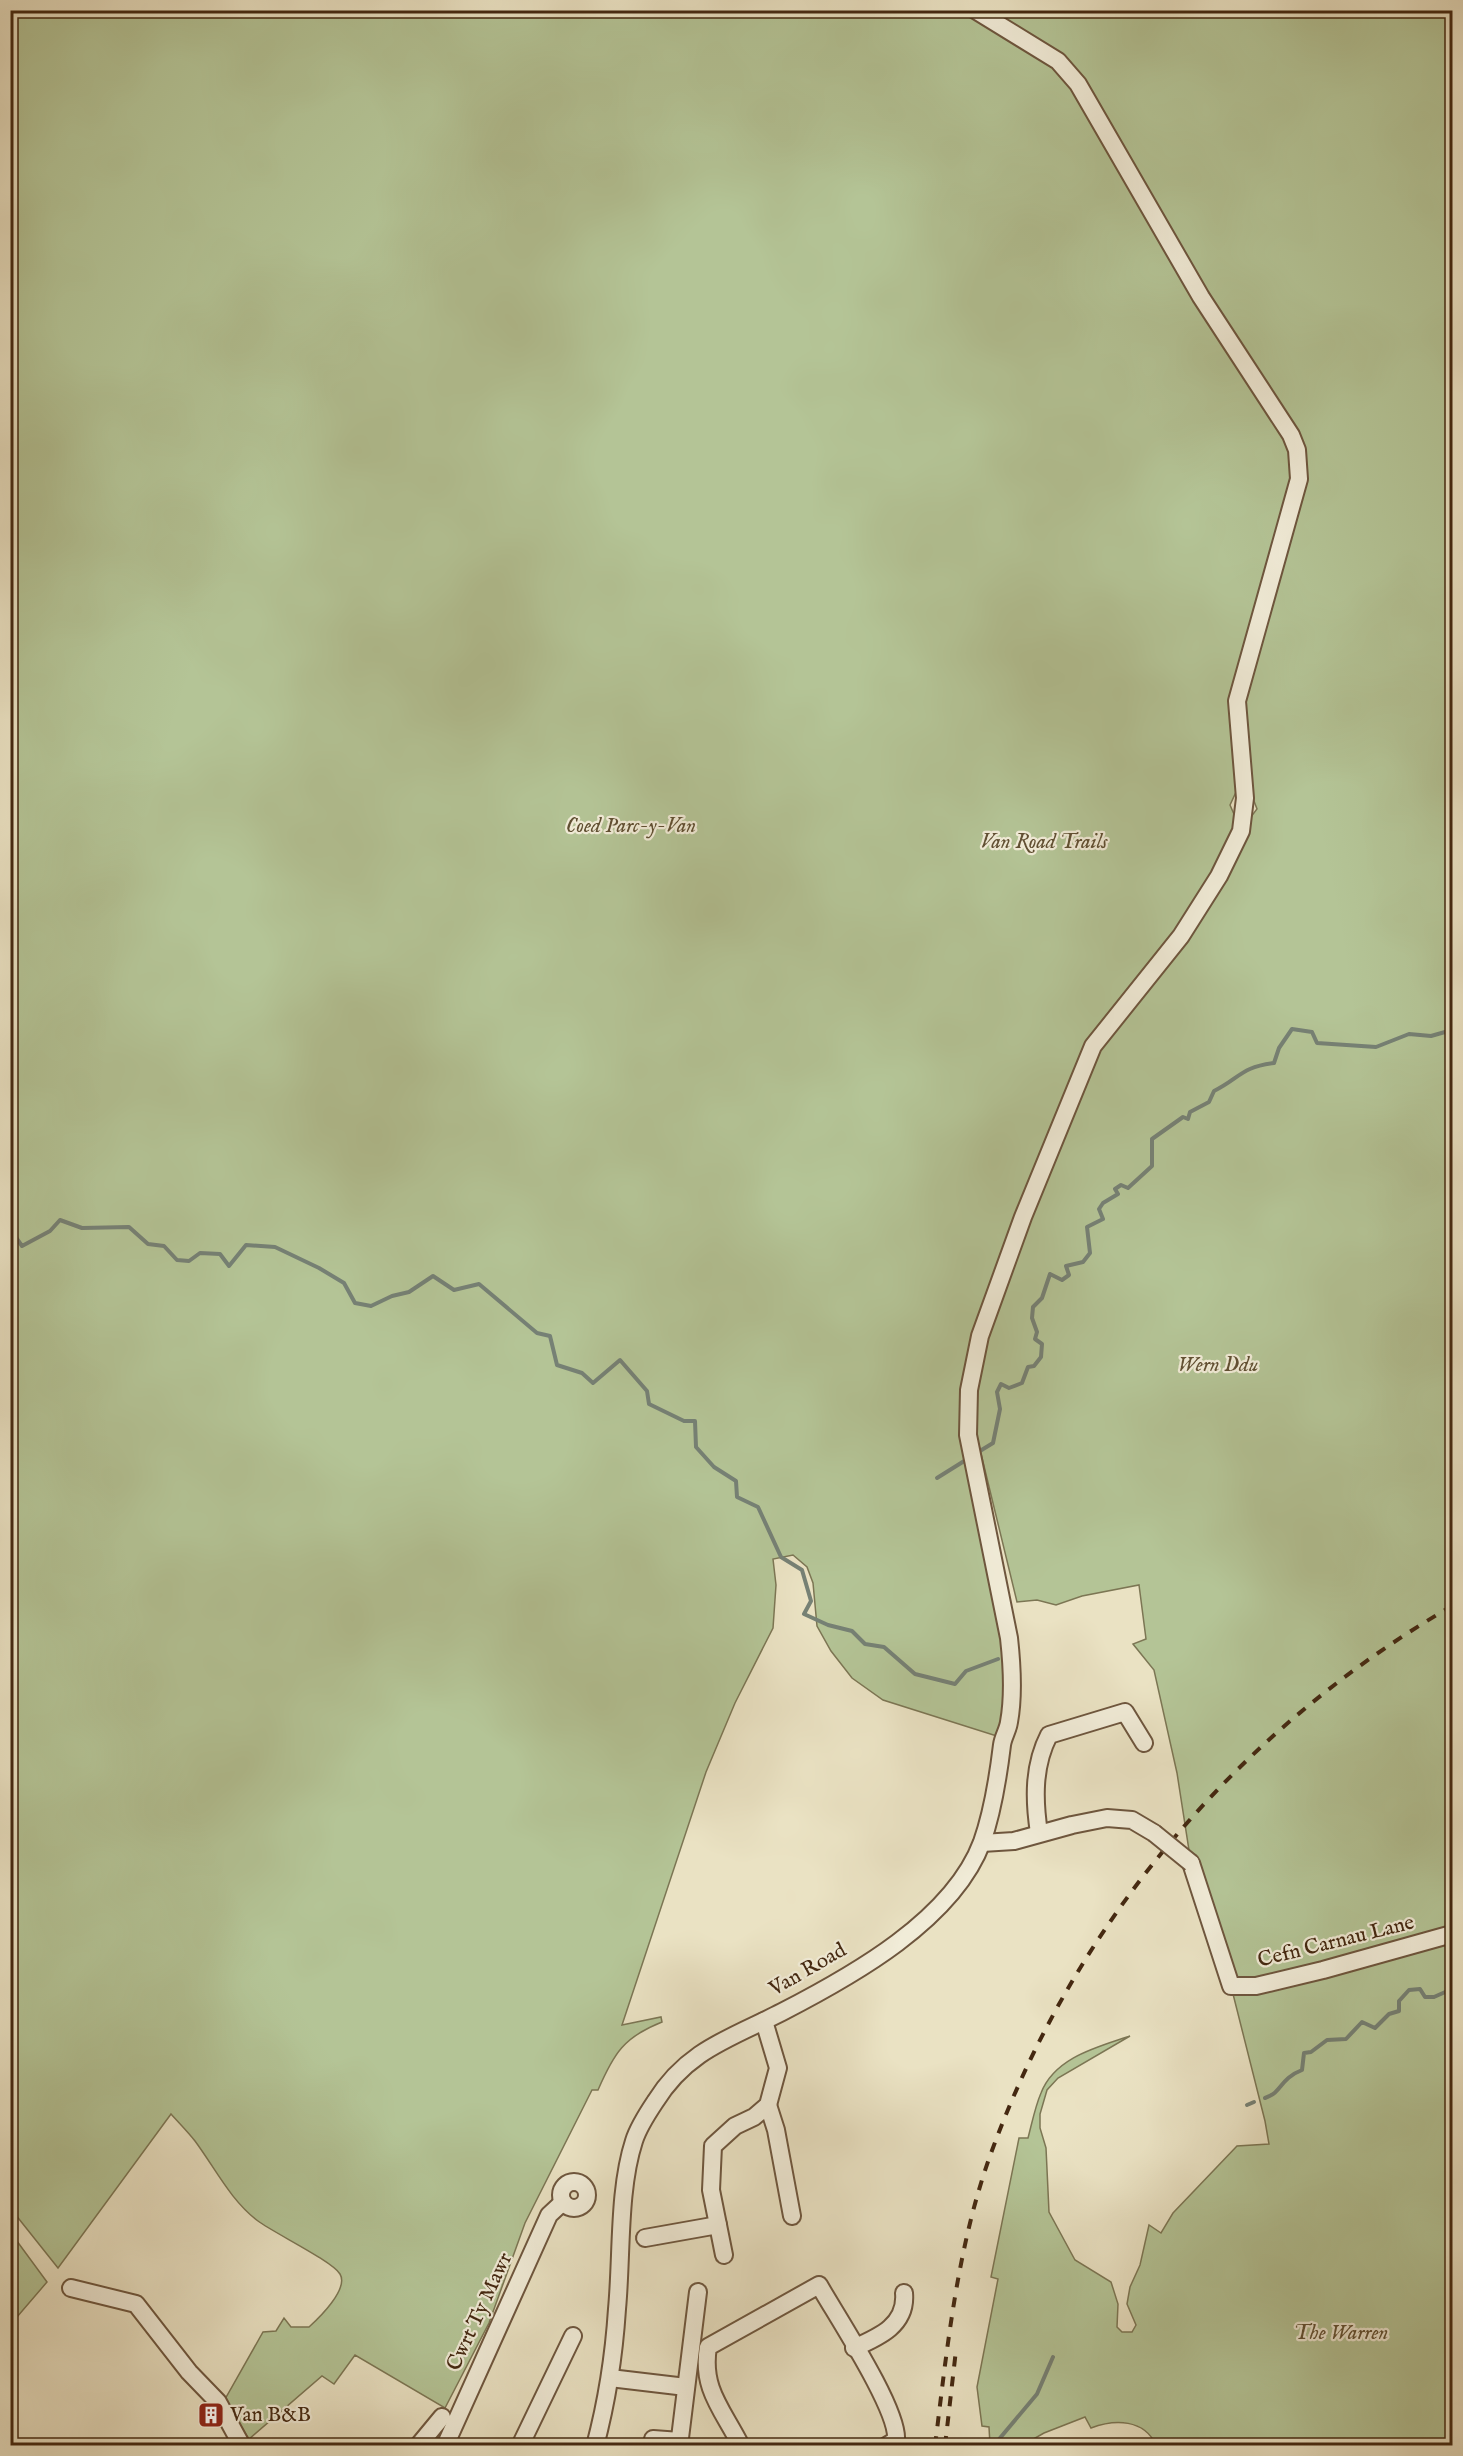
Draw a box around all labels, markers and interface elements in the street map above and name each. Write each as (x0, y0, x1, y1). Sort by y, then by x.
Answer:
park label: Coed Parc-y-Van (566, 813, 696, 840)
park label: Van Road Trails (980, 829, 1109, 856)
park label: Wern Ddu (1178, 1352, 1258, 1379)
street label: Cefn Carnau Lane (1255, 1909, 1417, 1975)
street label: Van Road (764, 1937, 852, 2003)
street label: Cwrt Ty Mawr (441, 2248, 519, 2375)
park label: The Warren (1294, 2320, 1388, 2347)
building icon: Van B&B (196, 2400, 226, 2430)
place label: Van B&B (229, 2402, 311, 2429)

